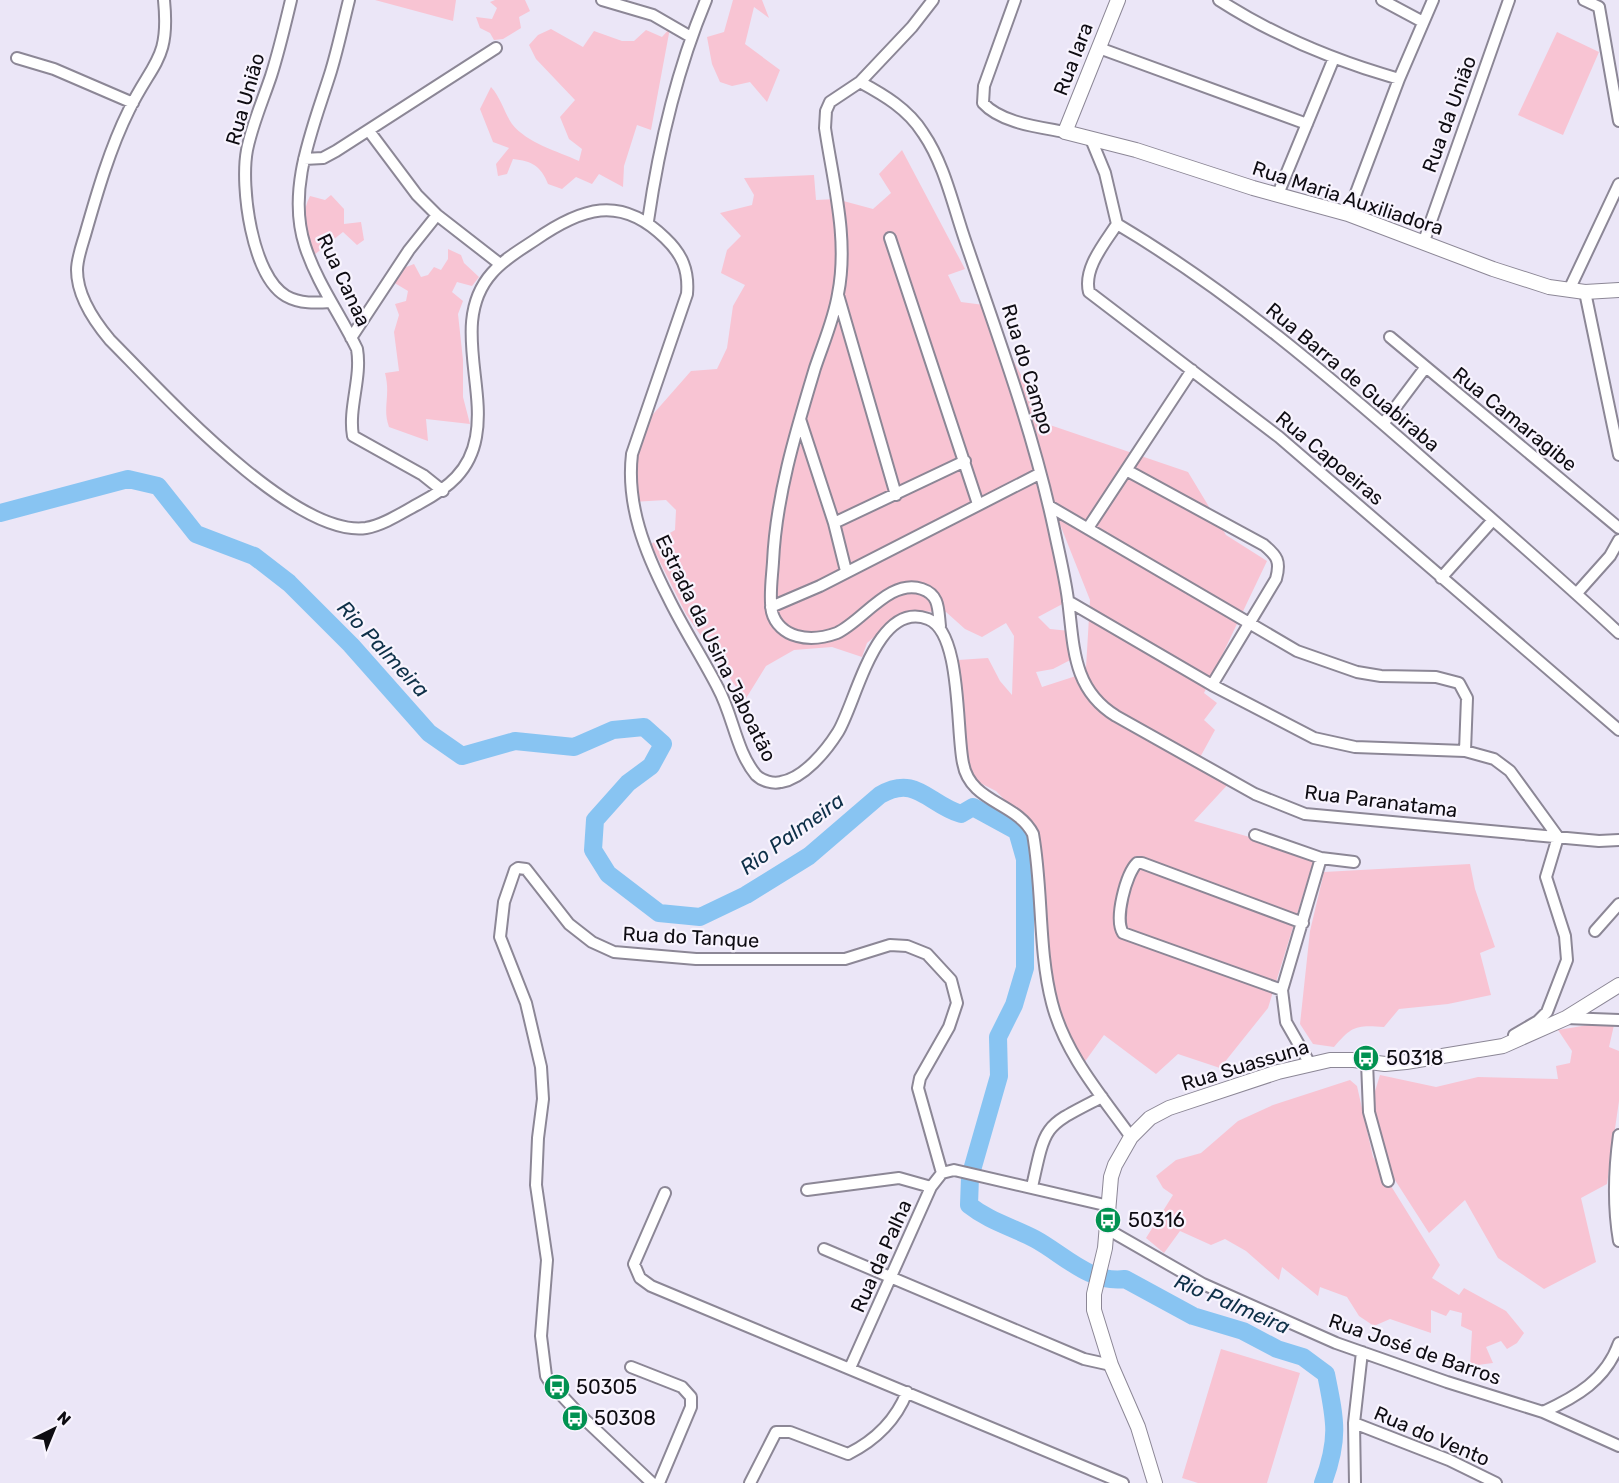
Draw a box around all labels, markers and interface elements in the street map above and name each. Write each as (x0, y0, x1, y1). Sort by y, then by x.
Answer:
street label: Rua Iara (1048, 19, 1098, 99)
street label: Rua União (220, 50, 270, 148)
street label: Rua da União (1417, 52, 1481, 176)
street label: Rua Maria Auxiliadora (1249, 156, 1447, 240)
street label: Rua Canaa (312, 230, 376, 330)
street label: Rua Barra de Guabiraba (1261, 297, 1445, 457)
street label: Rua do Campo (997, 301, 1059, 437)
street label: Rua Camaragibe (1448, 362, 1582, 476)
street label: Rua Capoeiras (1271, 406, 1389, 510)
street label: Estrada da Usina Jaboatão (651, 531, 781, 765)
water label: Rio Palmeira (332, 595, 434, 702)
street label: Rua Paranatama (1303, 780, 1459, 822)
water label: Rio Palmeira (735, 787, 849, 880)
street label: Rua do Tanque (622, 921, 760, 953)
street label: Rua Suassuna (1178, 1034, 1312, 1096)
bus stop icon: 50318 (1351, 1043, 1381, 1073)
place label: 50318 (1386, 1046, 1444, 1070)
street label: Rua da Palha (845, 1196, 917, 1316)
bus stop icon: 50316 (1093, 1205, 1123, 1235)
place label: 50316 (1128, 1208, 1185, 1232)
water label: Rio Palmeira (1171, 1268, 1294, 1339)
street label: Rua José de Barros (1326, 1308, 1504, 1390)
bus stop icon: 50305 (542, 1372, 572, 1402)
place label: 50305 (576, 1375, 637, 1399)
north arrow (24, 1399, 84, 1459)
street label: Rua do Vento (1371, 1401, 1493, 1471)
bus stop icon: 50308 (560, 1403, 590, 1433)
place label: 50308 (594, 1406, 656, 1430)
text: N (53, 1408, 75, 1429)

